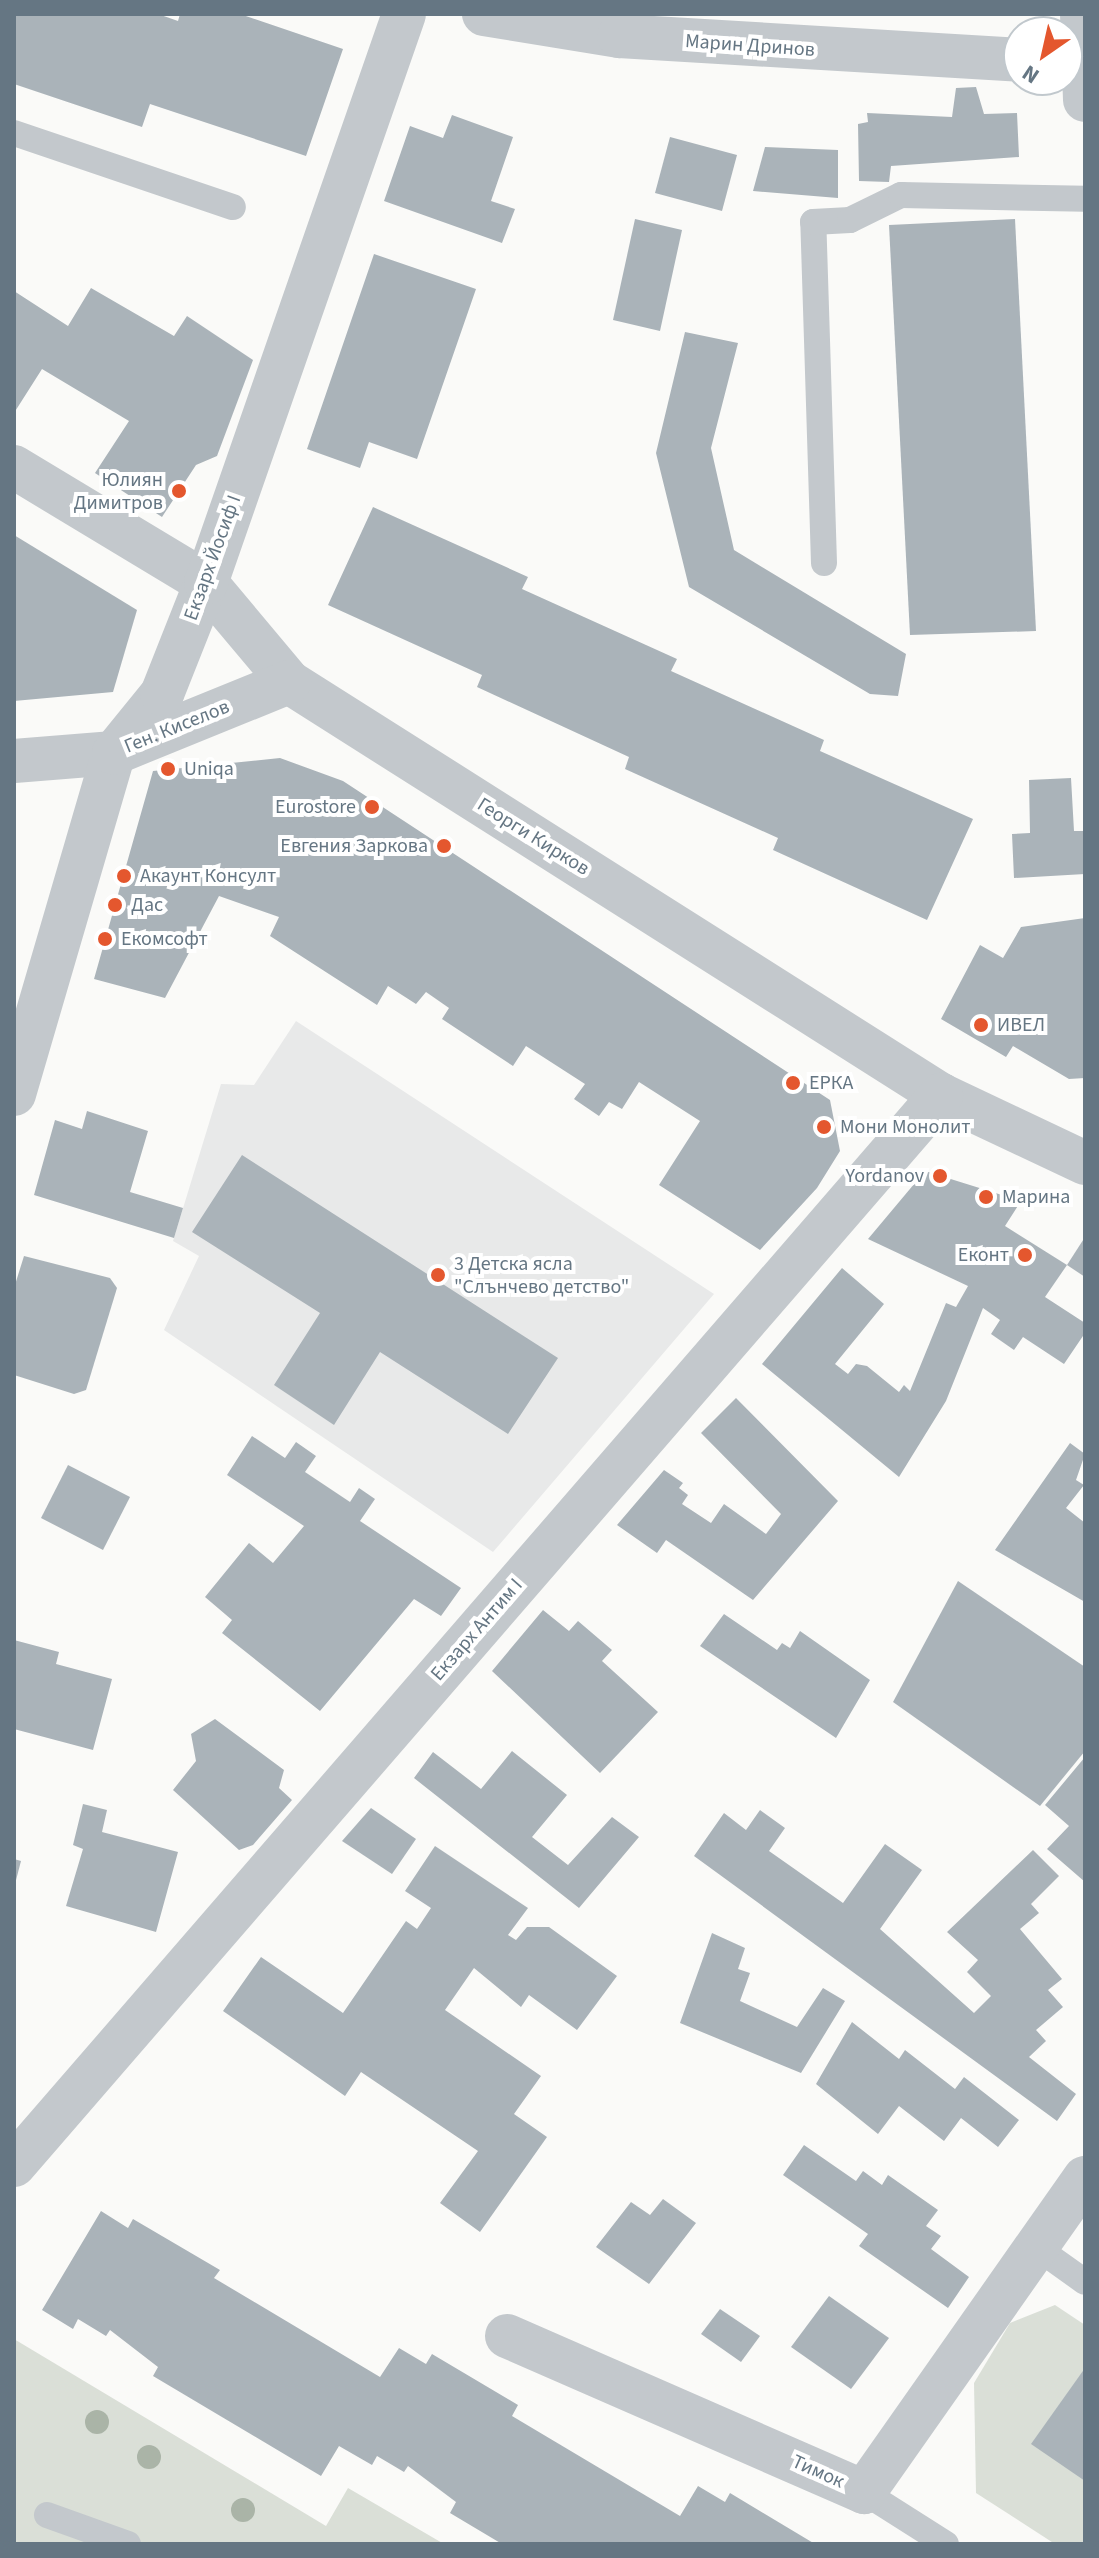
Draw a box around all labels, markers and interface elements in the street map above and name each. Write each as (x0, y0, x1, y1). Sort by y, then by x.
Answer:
north arrow (1003, 16, 1083, 96)
street label: Марин Дринов (684, 29, 816, 63)
text: N (1016, 57, 1046, 92)
place label: Юлиян Димитров (74, 468, 163, 515)
marker: Юлиян Димитров (170, 482, 188, 500)
street label: Екзарх Йосиф I (179, 492, 247, 624)
street label: Ген. Киселов (121, 695, 233, 759)
place label: Uniqa (184, 757, 234, 781)
marker: Uniqa (159, 760, 177, 778)
street label: Георги Кирков (472, 793, 594, 881)
place label: Eurostore (275, 795, 356, 819)
marker: Eurostore (363, 798, 381, 816)
place label: Евгения Заркова (280, 834, 428, 858)
marker: Евгения Заркова (435, 837, 453, 855)
place label: Акаунт Консулт (140, 864, 276, 888)
marker: Акаунт Консулт (115, 867, 133, 885)
place label: Дас (131, 893, 163, 917)
marker: Дас (106, 896, 124, 914)
place label: Екомсофт (121, 927, 208, 951)
marker: Екомсофт (96, 930, 114, 948)
place label: ИВЕЛ (997, 1013, 1045, 1037)
marker: ИВЕЛ (972, 1016, 990, 1034)
place label: ЕРКА (809, 1071, 853, 1095)
marker: ЕРКА (784, 1074, 802, 1092)
place label: Мони Монолит (840, 1115, 970, 1139)
marker: Мони Монолит (815, 1118, 833, 1136)
place label: Yordanov (845, 1164, 924, 1188)
marker: Yordanov (931, 1167, 949, 1185)
place label: Марина (1002, 1185, 1070, 1209)
marker: Марина (977, 1188, 995, 1206)
place label: Еконт (958, 1243, 1009, 1267)
marker: Еконт (1016, 1246, 1034, 1264)
place label: 3 Детска ясла "Слънчево детство" (454, 1252, 629, 1299)
marker: 3 Детска ясла "Слънчево детство" (429, 1266, 447, 1284)
street label: Екзарх Антим I (426, 1574, 528, 1686)
street label: Тимок (788, 2450, 848, 2494)

